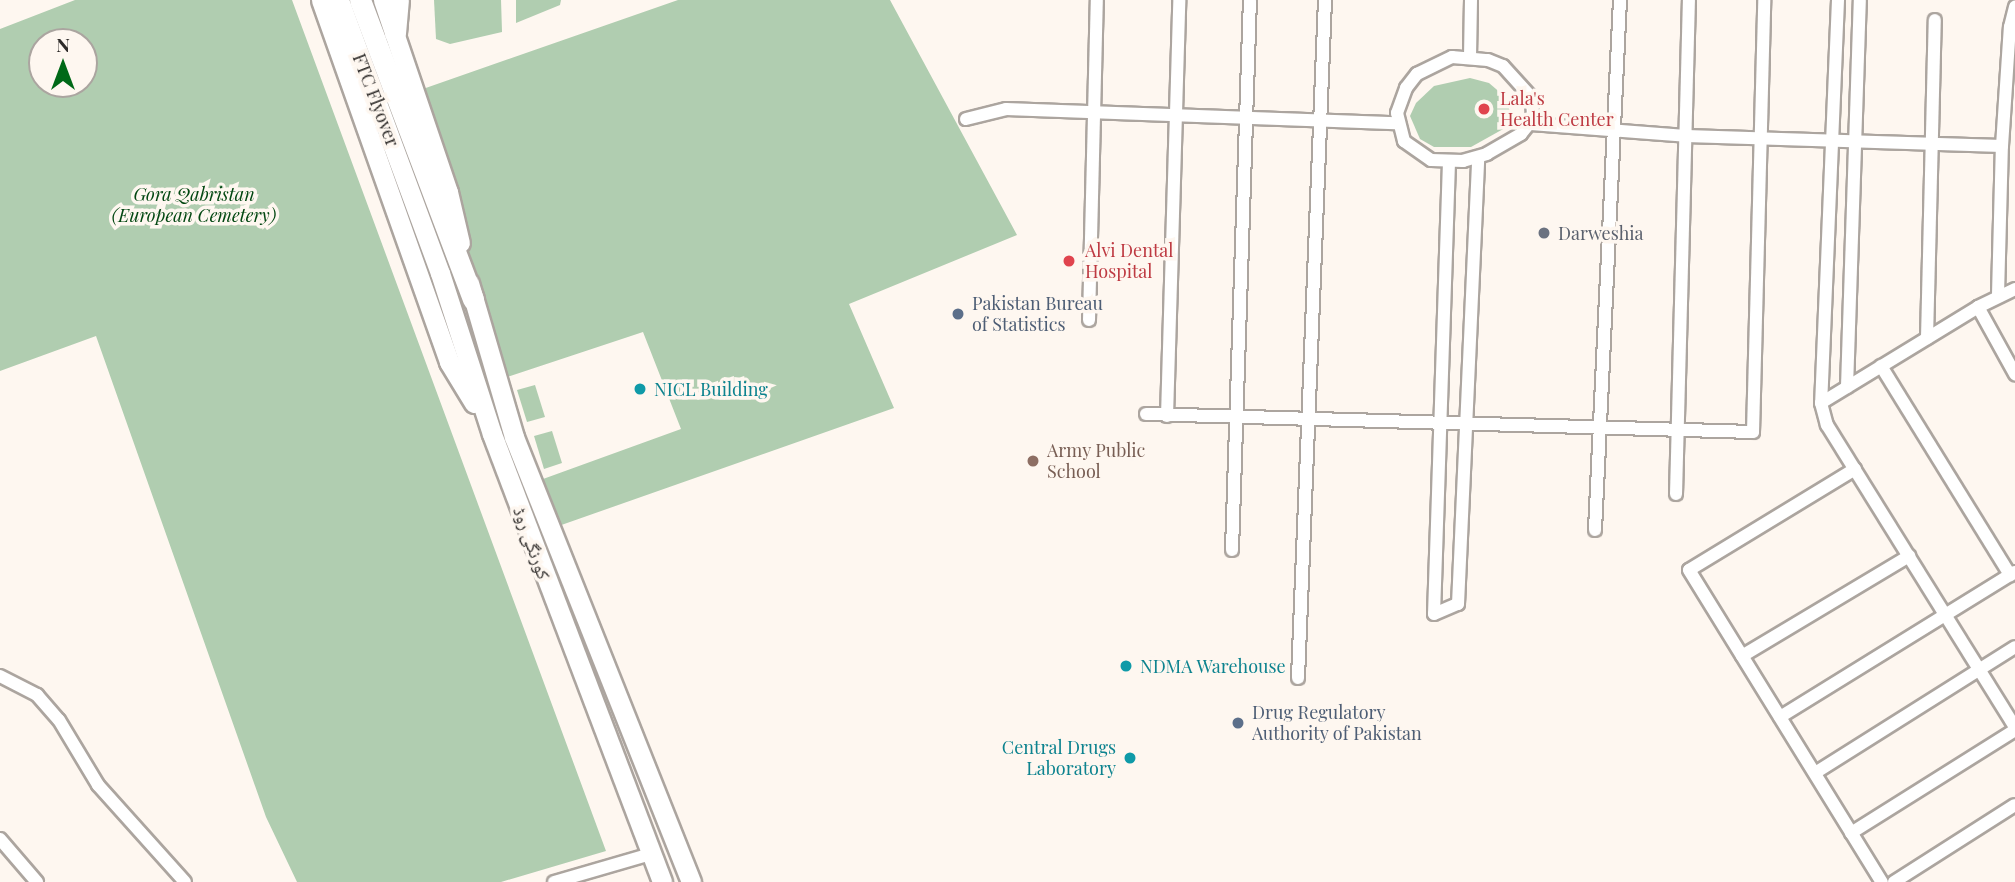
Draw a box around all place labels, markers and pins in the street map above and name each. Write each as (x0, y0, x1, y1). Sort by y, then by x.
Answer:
place label: Lala's Health Center (1500, 88, 1614, 130)
marker: Lala's Health Center (1474, 99, 1494, 119)
place label: Darweshia (1558, 222, 1644, 244)
marker: Darweshia (1536, 225, 1552, 241)
place label: Alvi Dental Hospital (1085, 240, 1173, 282)
marker: Alvi Dental Hospital (1059, 251, 1079, 271)
place label: Pakistan Bureau of Statistics (972, 293, 1103, 336)
marker: Pakistan Bureau of Statistics (950, 306, 966, 322)
place label: NICL Building (654, 378, 768, 400)
marker: NICL Building (632, 381, 648, 397)
place label: Army Public School (1047, 440, 1146, 482)
marker: Army Public School (1025, 453, 1041, 469)
place label: NDMA Warehouse (1140, 655, 1286, 677)
marker: NDMA Warehouse (1118, 658, 1134, 674)
place label: Drug Regulatory Authority of Pakistan (1252, 702, 1422, 744)
marker: Drug Regulatory Authority of Pakistan (1230, 715, 1246, 731)
place label: Central Drugs Laboratory (1002, 737, 1116, 780)
marker: Central Drugs Laboratory (1122, 750, 1138, 766)

